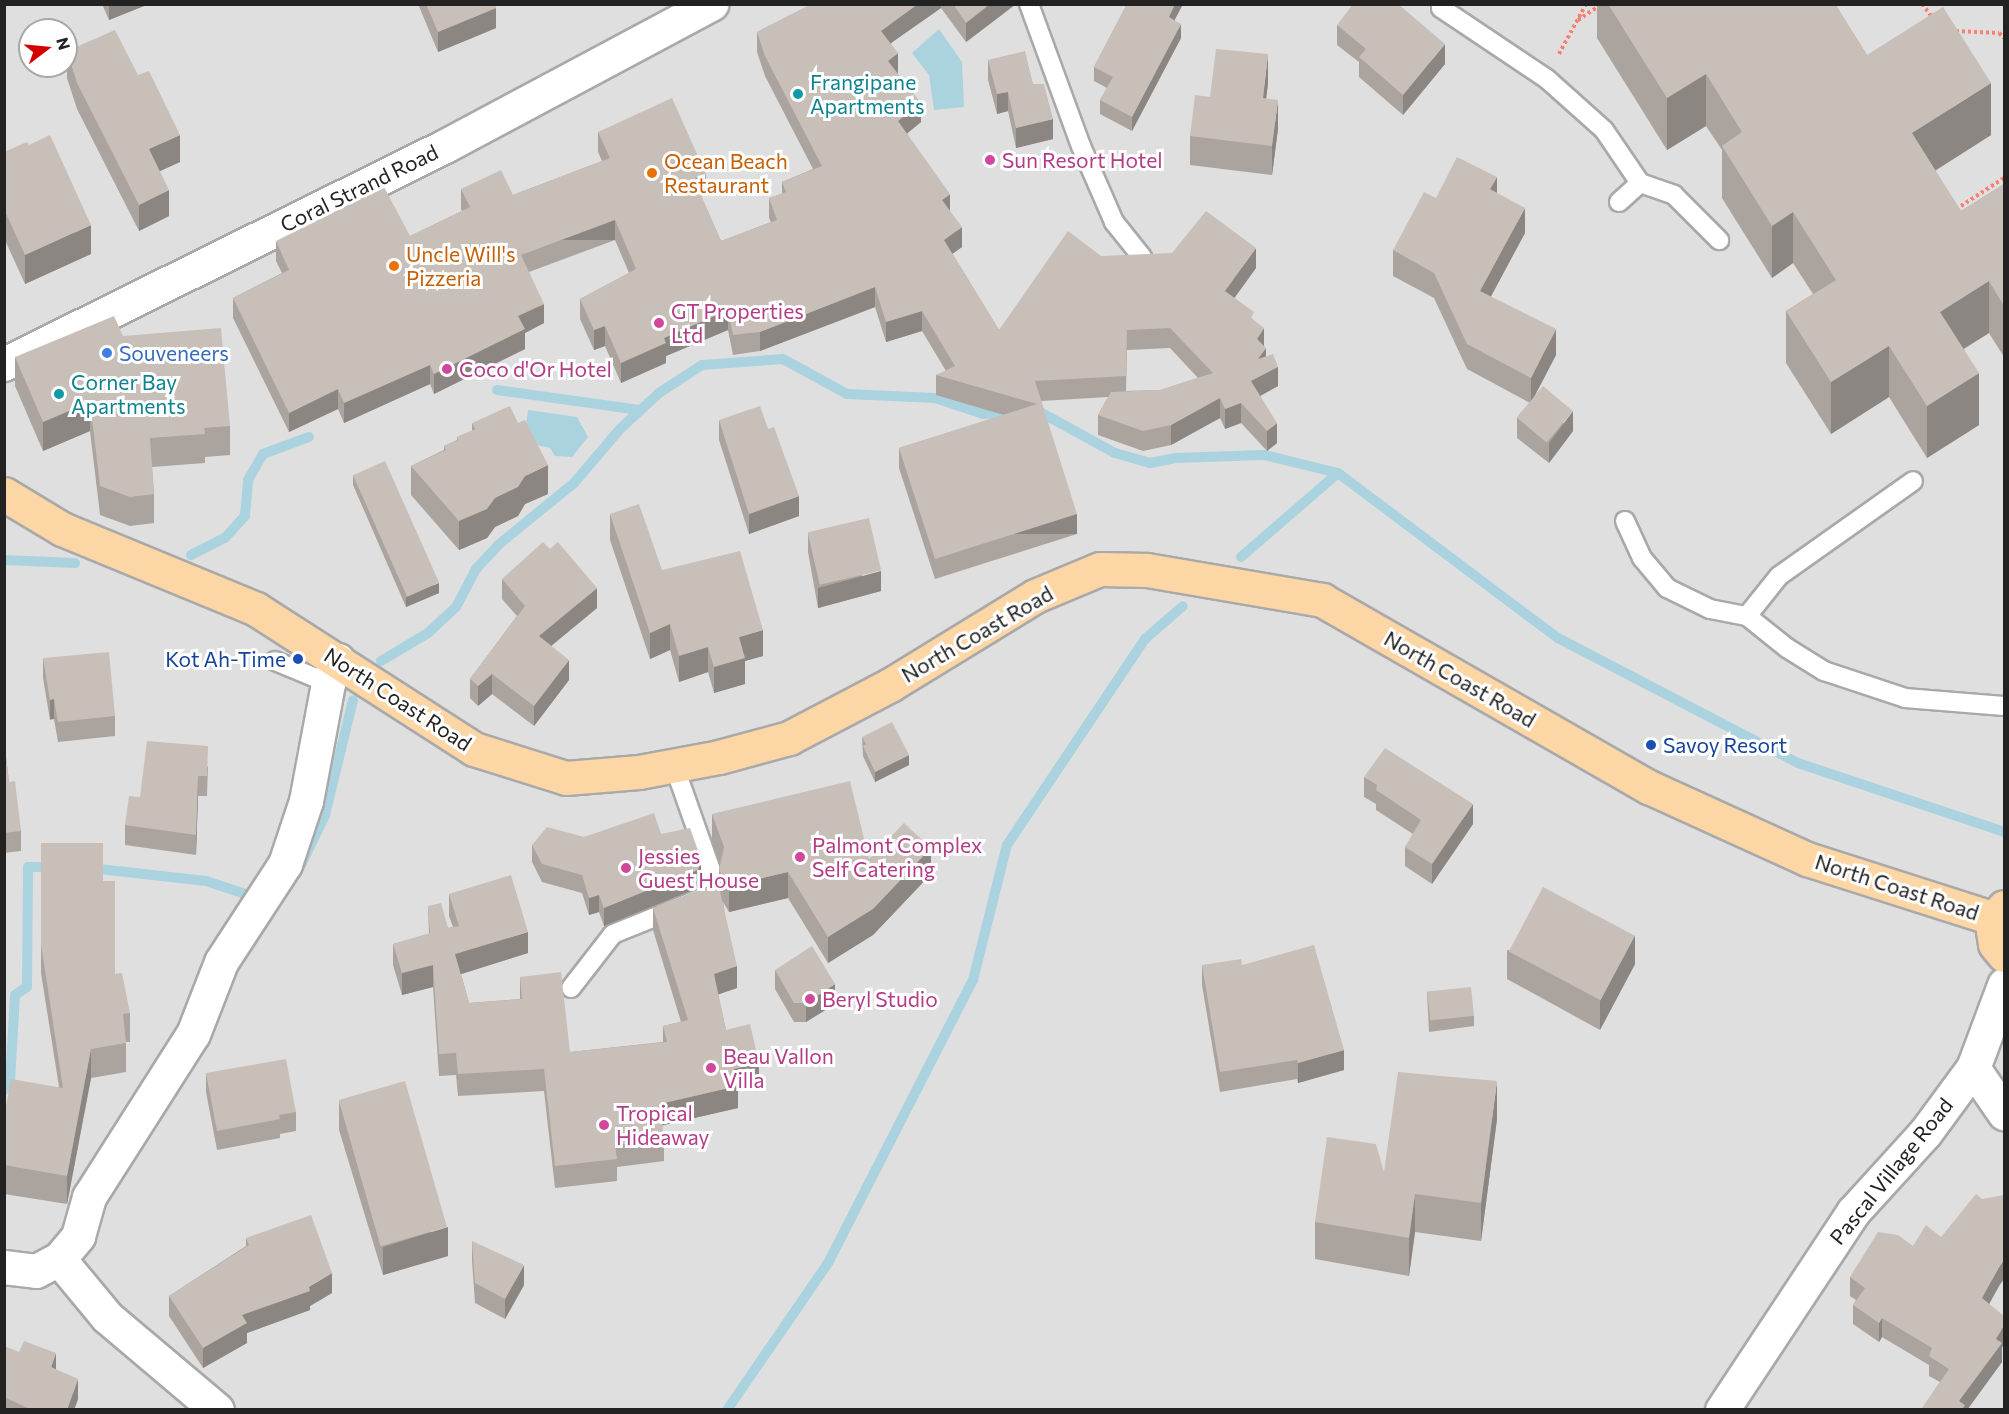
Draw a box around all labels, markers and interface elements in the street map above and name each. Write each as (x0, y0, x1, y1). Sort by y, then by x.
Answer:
north arrow (18, 18, 78, 78)
text: N (53, 35, 75, 52)
place label: Frangipane Apartments (810, 69, 924, 119)
marker: Frangipane Apartments (791, 87, 805, 101)
street label: Coral Strand Road (276, 139, 442, 237)
place label: Sun Resort Hotel (1002, 147, 1163, 173)
place label: Ocean Beach Restaurant (664, 148, 788, 198)
marker: Sun Resort Hotel (983, 153, 997, 167)
marker: Ocean Beach Restaurant (645, 166, 659, 180)
place label: Uncle Will's Pizzeria (406, 241, 515, 291)
marker: Uncle Will's Pizzeria (387, 259, 401, 273)
place label: GT Properties Ltd (671, 298, 804, 348)
marker: GT Properties Ltd (652, 316, 666, 330)
place label: Souveneers (119, 340, 229, 366)
marker: Souveneers (100, 346, 114, 360)
place label: Coco d'Or Hotel (459, 356, 612, 382)
marker: Coco d'Or Hotel (440, 362, 454, 376)
place label: Corner Bay Apartments (71, 369, 185, 419)
marker: Corner Bay Apartments (52, 387, 66, 401)
street label: North Coast Road (897, 580, 1057, 688)
street label: North Coast Road (1380, 625, 1540, 733)
street label: North Coast Road (320, 642, 476, 756)
place label: Kot Ah-Time (165, 646, 286, 672)
marker: Kot Ah-Time (291, 652, 305, 666)
place label: Savoy Resort (1663, 732, 1787, 758)
marker: Savoy Resort (1644, 738, 1658, 752)
place label: Palmont Complex Self Catering (812, 832, 982, 882)
place label: Jessies Guest House (638, 843, 759, 893)
street label: North Coast Road (1812, 849, 1982, 925)
marker: Palmont Complex Self Catering (793, 850, 807, 864)
marker: Jessies Guest House (619, 861, 633, 875)
place label: Beryl Studio (822, 986, 938, 1012)
marker: Beryl Studio (803, 992, 817, 1006)
place label: Beau Vallon Villa (723, 1043, 834, 1093)
marker: Beau Vallon Villa (704, 1061, 718, 1075)
street label: Pascal Village Road (1824, 1093, 1958, 1249)
place label: Tropical Hideaway (616, 1100, 709, 1150)
marker: Tropical Hideaway (597, 1118, 611, 1132)

